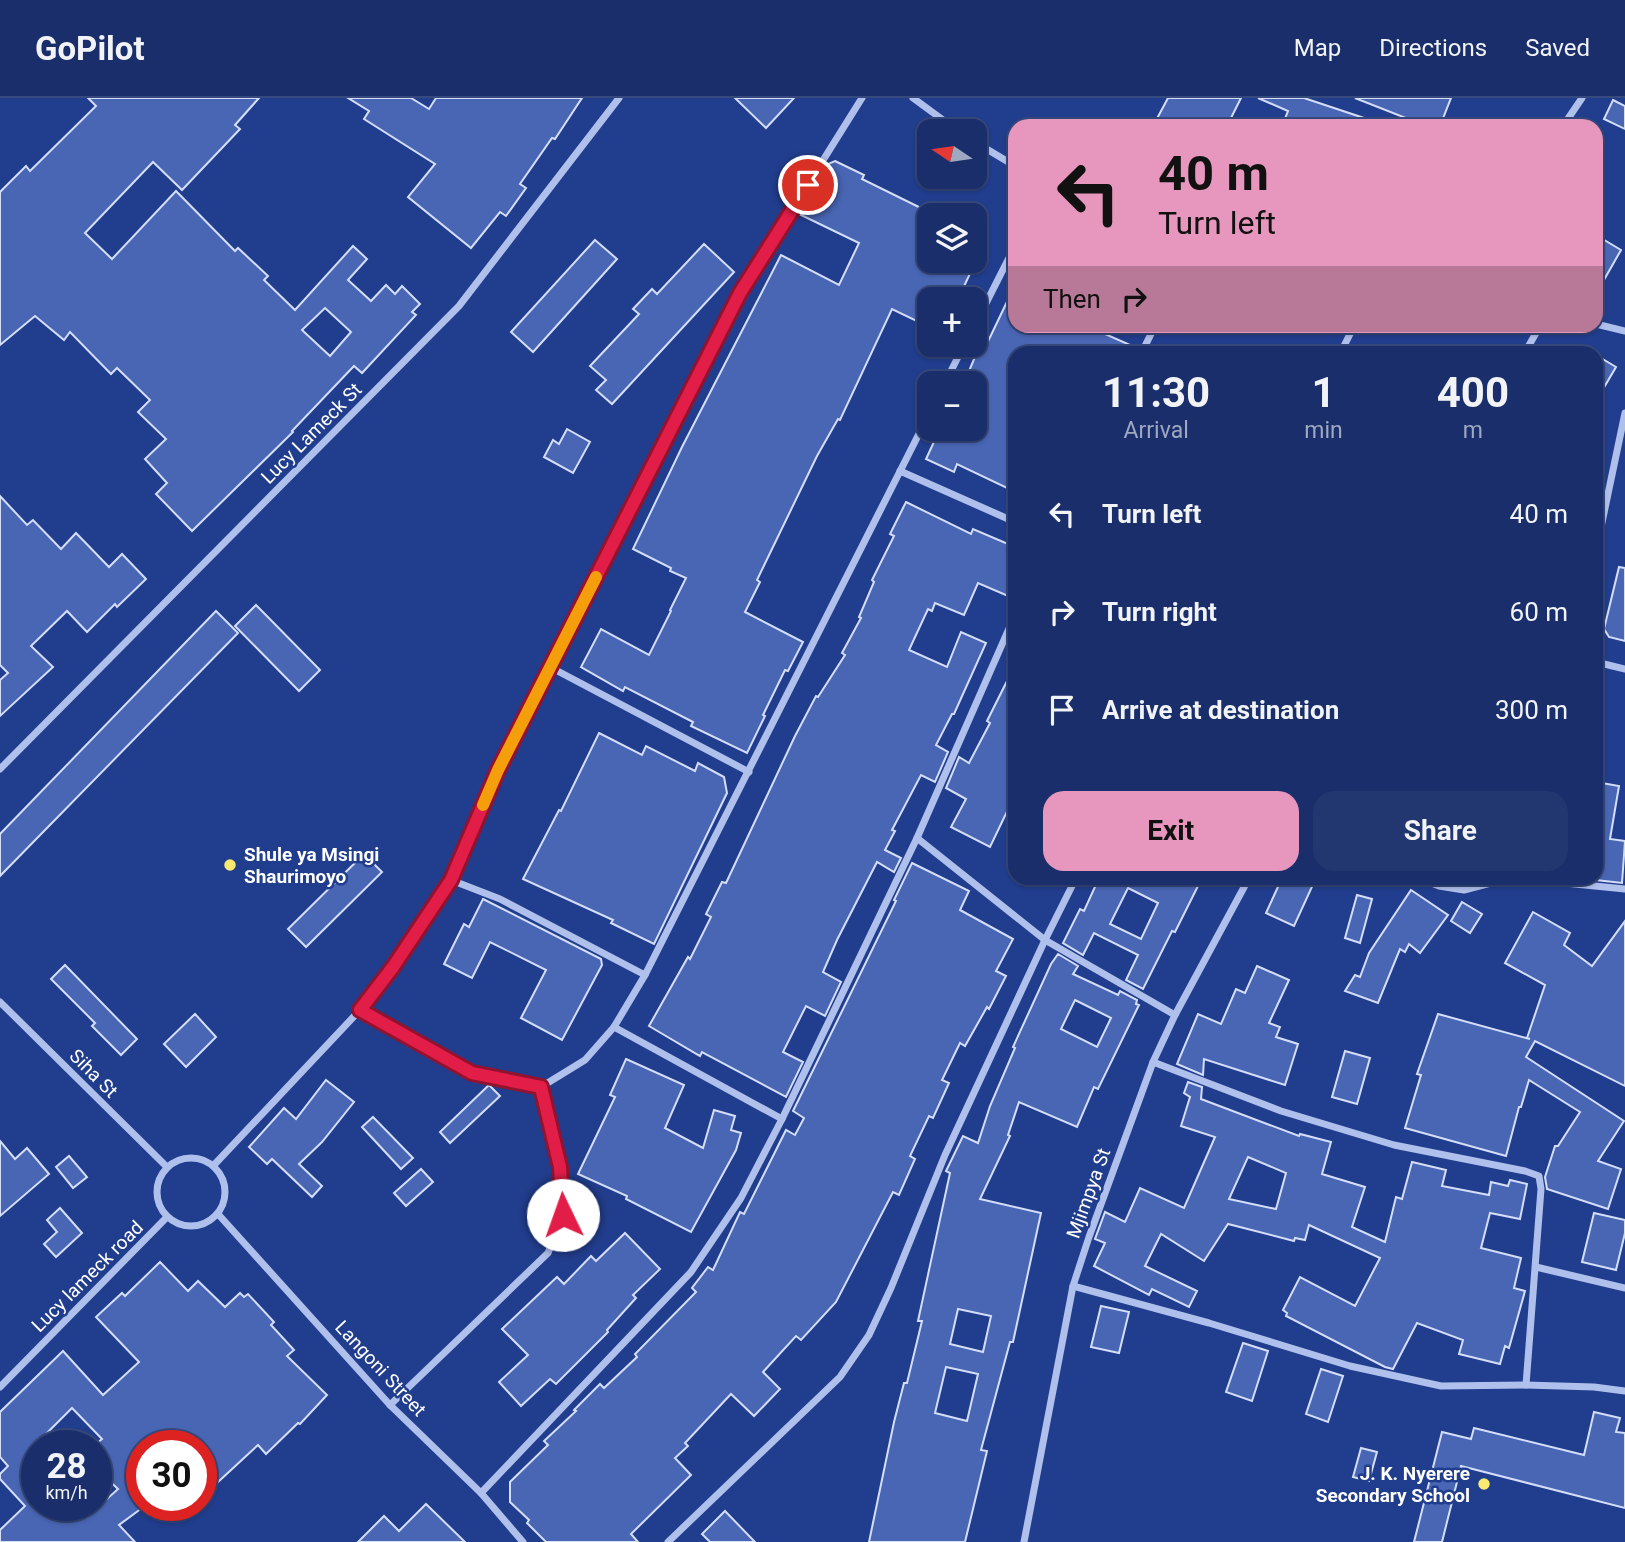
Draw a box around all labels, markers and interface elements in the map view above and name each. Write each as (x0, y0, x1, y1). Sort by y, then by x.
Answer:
text: GoPilot (35, 29, 145, 68)
text: Map (1294, 34, 1341, 62)
text: Directions (1379, 34, 1487, 62)
text: Saved (1525, 34, 1590, 62)
north arrow (917, 119, 987, 189)
map controls (917, 119, 987, 441)
text: 40 m (1158, 145, 1269, 202)
icon: left (1043, 147, 1134, 238)
pin (778, 155, 838, 215)
icon: arrive (789, 166, 827, 204)
button: layers (917, 203, 987, 273)
text: Turn left (1158, 204, 1276, 242)
icon: right (1115, 280, 1153, 318)
text: Then (1043, 284, 1101, 314)
button: + (917, 287, 987, 357)
text: 11:30 (1102, 368, 1210, 417)
text: 1 (1311, 368, 1336, 417)
text: 400 (1437, 368, 1509, 417)
button: − (917, 371, 987, 441)
street label: Lucy Lameck St (256, 378, 367, 489)
text: Arrival (1123, 417, 1189, 444)
text: min (1304, 417, 1343, 444)
text: m (1463, 417, 1483, 444)
icon: left (1043, 495, 1081, 533)
text: Turn left (1102, 499, 1201, 529)
text: 40 m (1510, 499, 1568, 529)
icon: right (1043, 593, 1081, 631)
text: Turn right (1102, 597, 1217, 627)
text: 60 m (1510, 597, 1568, 627)
icon: arrive (1043, 691, 1081, 729)
text: Arrive at destination (1102, 695, 1339, 725)
text: 300 m (1495, 695, 1568, 725)
button: Exit (1043, 791, 1299, 871)
button: Share (1313, 791, 1568, 871)
place label: Shule ya Msingi Shaurimoyo (244, 843, 379, 888)
marker: Shule ya Msingi Shaurimoyo (222, 857, 238, 873)
street label: Siha St (65, 1044, 123, 1102)
street label: Mjimpya St (1062, 1145, 1115, 1241)
position arrow (526, 1178, 600, 1252)
street label: Lucy lameck road (27, 1216, 148, 1337)
street label: Langoni Street (330, 1316, 431, 1421)
speed limit sign: 30 (126, 1430, 217, 1521)
text: 28 (46, 1446, 87, 1487)
place label: J. K. Nyerere Secondary School (1316, 1462, 1470, 1507)
marker: J. K. Nyerere Secondary School (1476, 1476, 1492, 1492)
text: km/h (45, 1482, 88, 1503)

